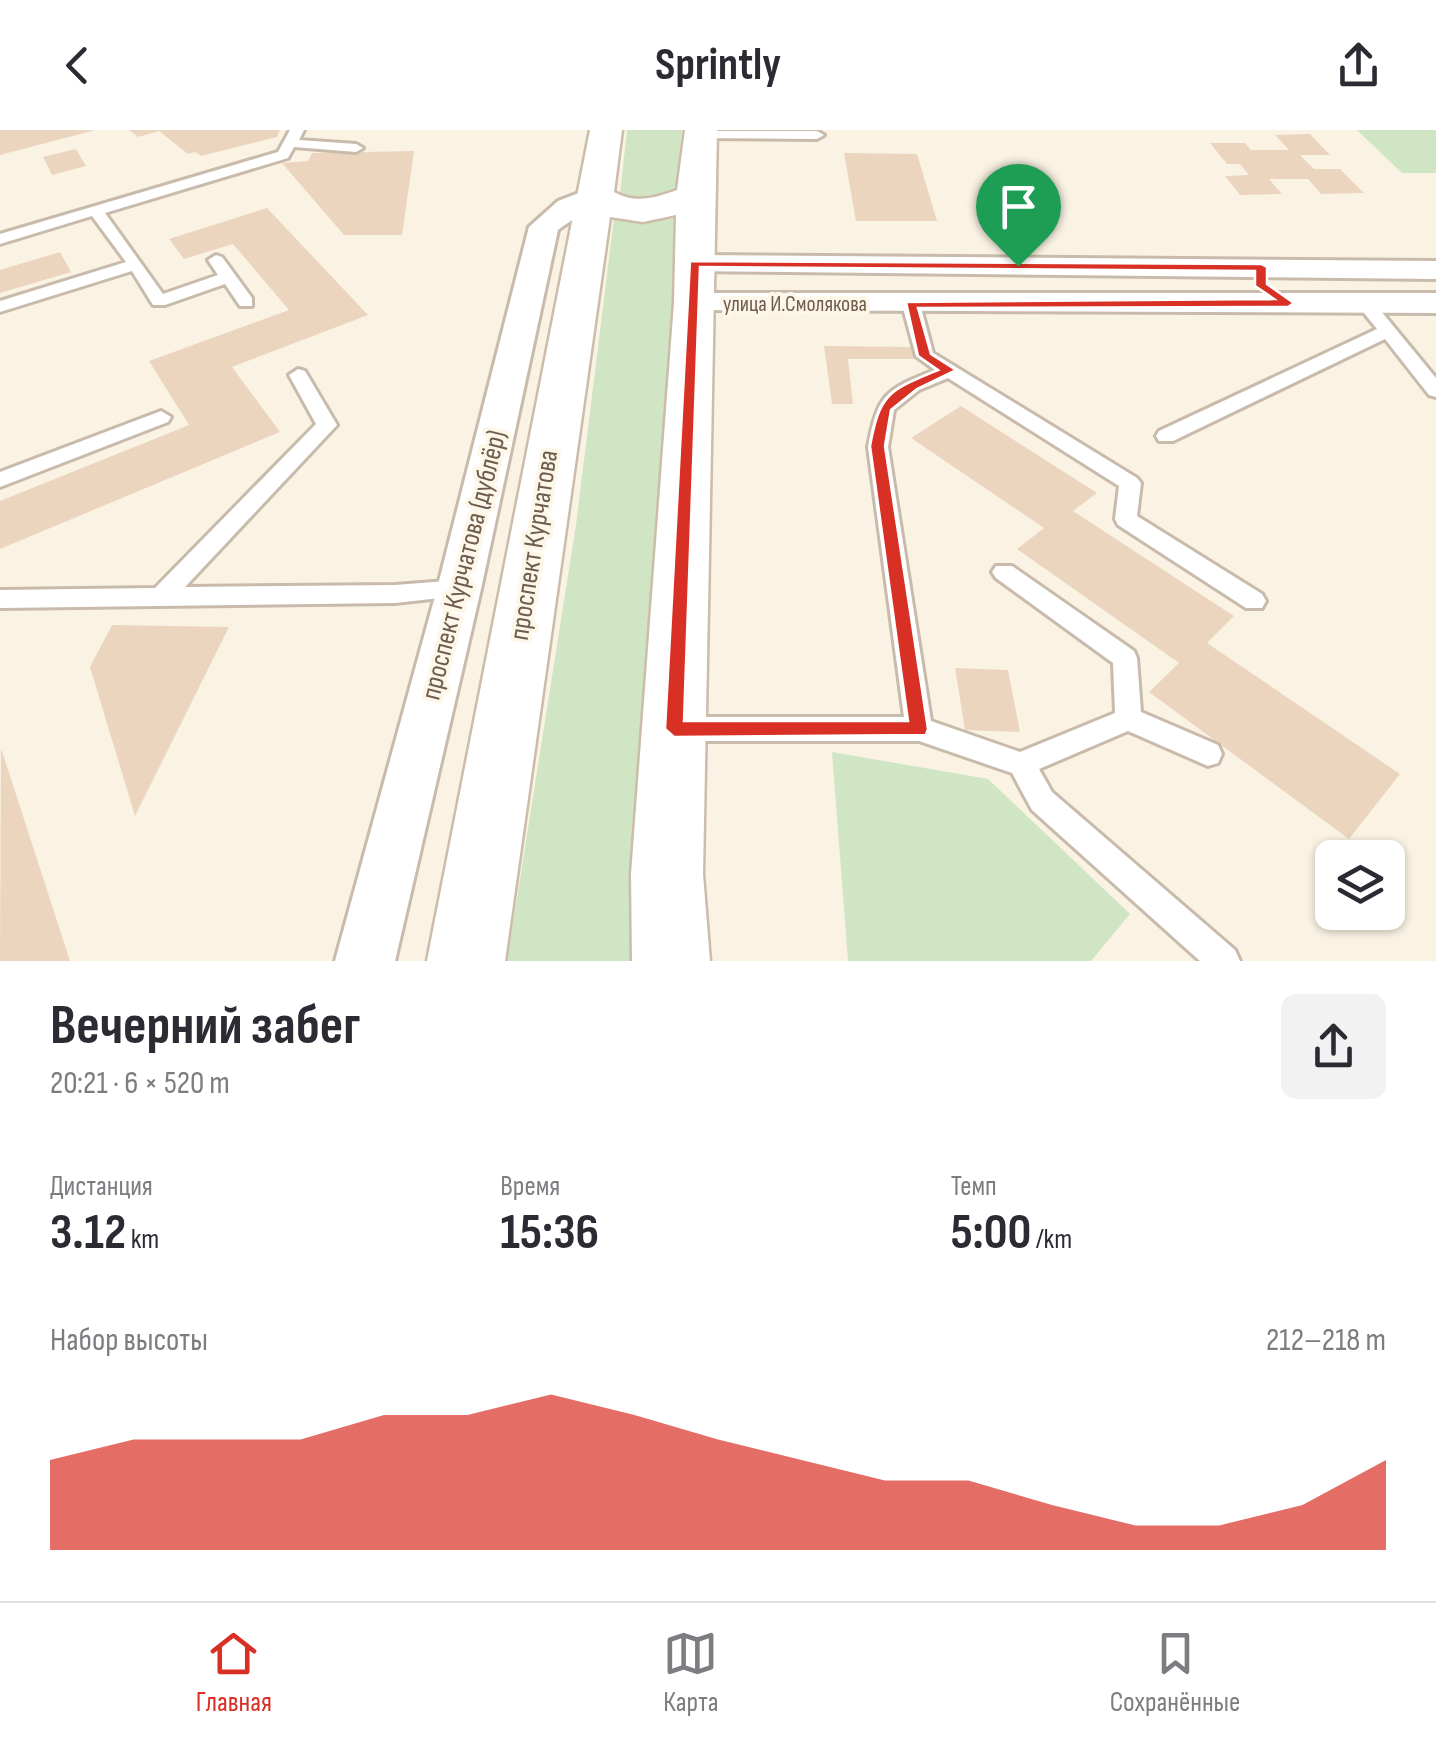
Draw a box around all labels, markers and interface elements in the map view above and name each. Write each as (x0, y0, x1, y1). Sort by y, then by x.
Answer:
icon: back (50, 38, 105, 93)
text: Sprintly (655, 38, 781, 93)
icon: share (1331, 38, 1386, 93)
pin (976, 164, 1061, 267)
icon: arrive (991, 179, 1046, 234)
street label: улица И.Смолякова (723, 291, 867, 318)
street label: проспект Курчатова (дублёр) (415, 427, 513, 703)
street label: проспект Курчатова (503, 448, 565, 642)
map controls (1315, 840, 1405, 930)
button: layers (1315, 840, 1405, 930)
text: Вечерний забег (50, 993, 360, 1060)
button: share (1281, 994, 1386, 1099)
text: 20:21 · 6 × 520 m (50, 1064, 230, 1103)
text: Дистанция (50, 1170, 153, 1203)
text: Время (500, 1170, 560, 1203)
text: Темп (951, 1170, 997, 1203)
text: 3.12 (50, 1203, 126, 1263)
text: 15:36 (500, 1203, 599, 1263)
text: 5:00 (951, 1203, 1031, 1263)
text: km (126, 1223, 159, 1256)
text: /km (1031, 1223, 1072, 1256)
text: Набор высоты (50, 1321, 208, 1360)
text: 212–218 m (1266, 1321, 1386, 1360)
tab: Главная (196, 1626, 272, 1719)
tab: Карта (663, 1626, 718, 1719)
tab: Сохранённые (1110, 1626, 1240, 1719)

